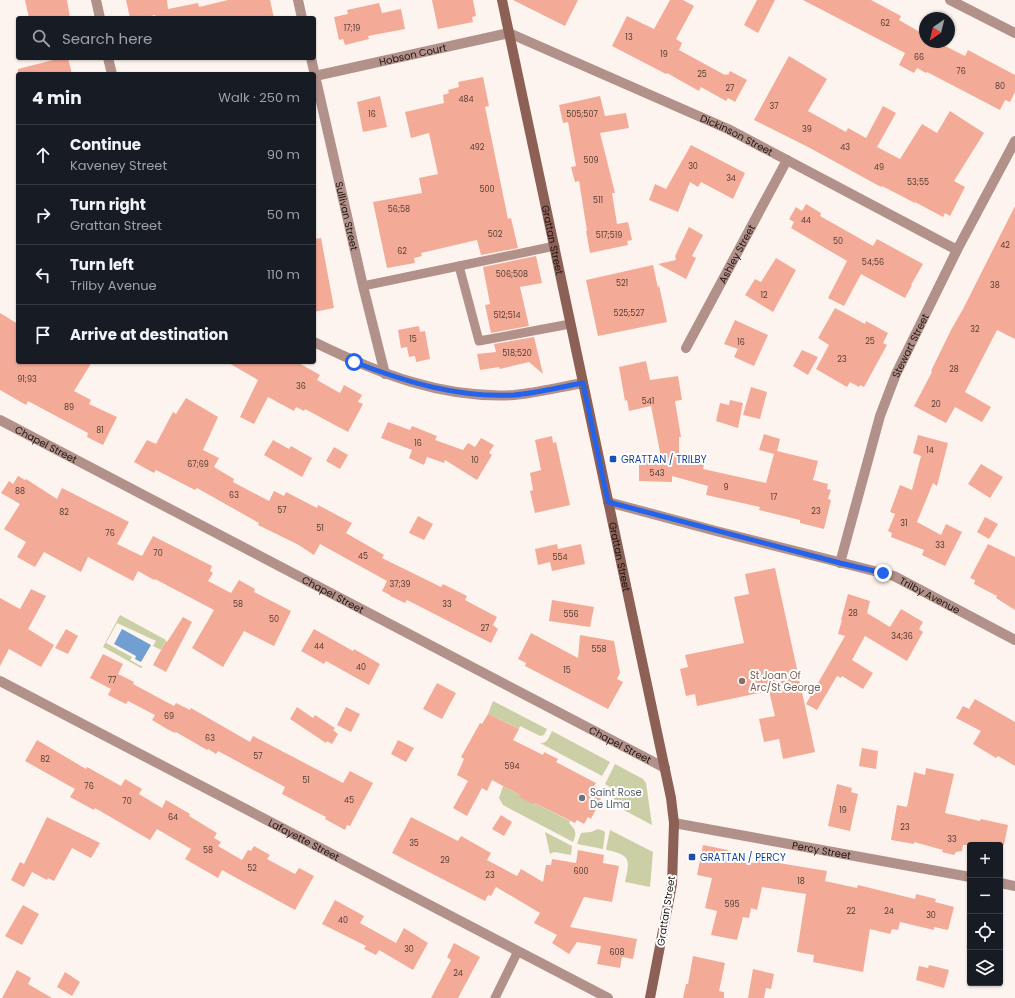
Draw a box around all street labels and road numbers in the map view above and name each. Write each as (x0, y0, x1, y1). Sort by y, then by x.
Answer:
street label: Hobson Court (377, 40, 448, 69)
street label: Dickinson Street (698, 110, 776, 159)
street label: Sullivan Street (332, 180, 362, 252)
street label: Grattan Street (538, 204, 567, 276)
street label: Ashley Street (715, 221, 759, 286)
street label: Stewart Street (888, 310, 932, 380)
street label: Chapel Street (12, 422, 80, 467)
street label: Grattan Street (605, 521, 635, 593)
street label: Chapel Street (299, 572, 367, 617)
street label: Trilby Avenue (897, 573, 963, 617)
street label: Chapel Street (586, 722, 654, 767)
street label: Lafayette Street (266, 815, 343, 865)
street label: Percy Street (791, 837, 852, 863)
street label: Grattan Street (653, 875, 679, 947)

